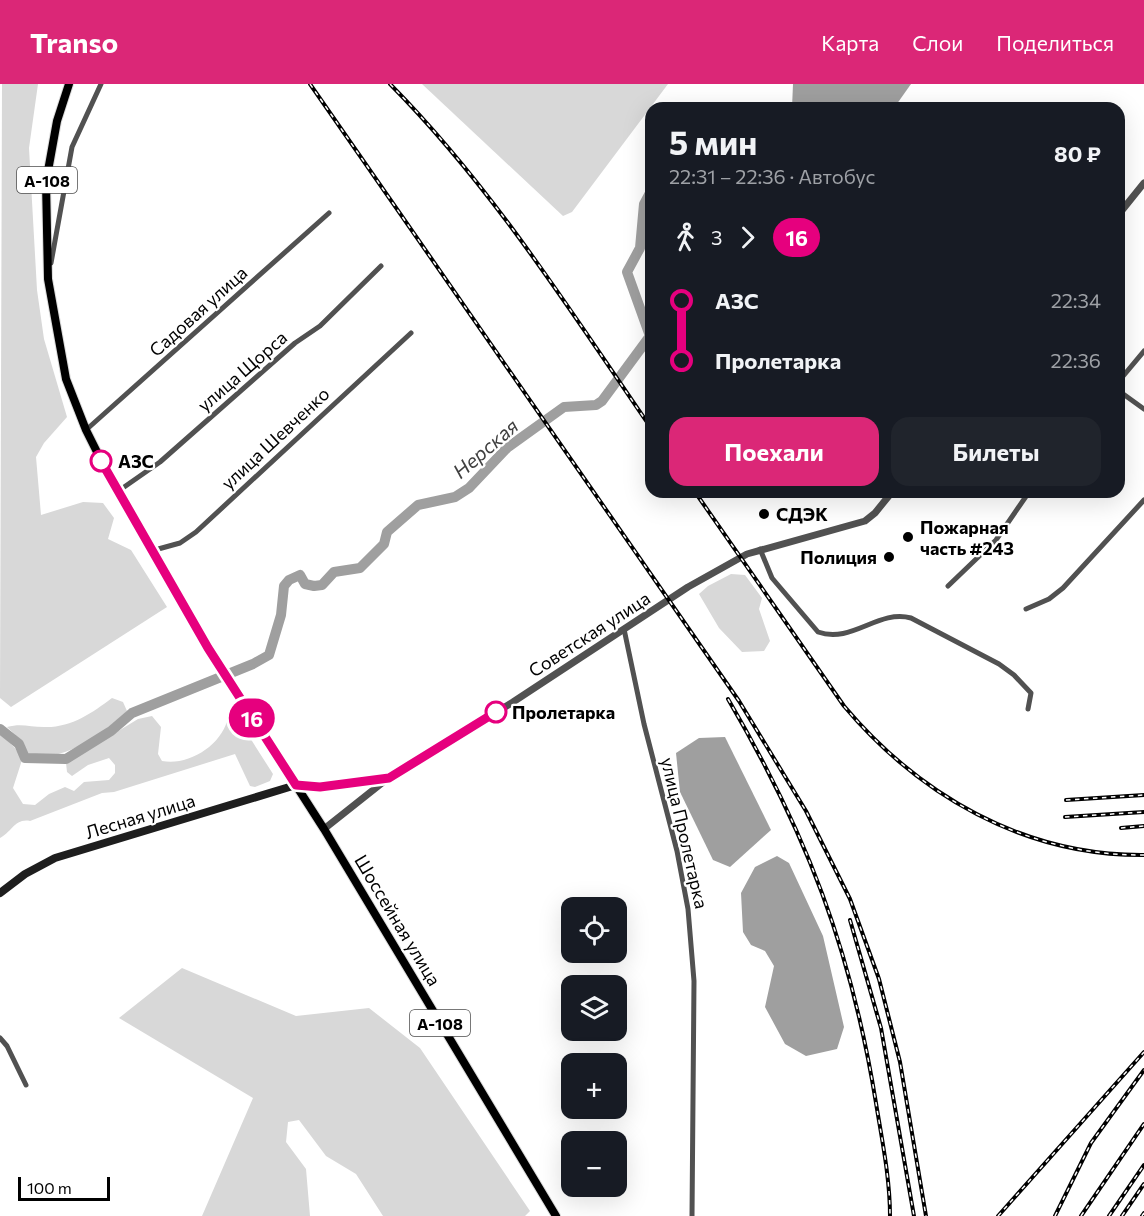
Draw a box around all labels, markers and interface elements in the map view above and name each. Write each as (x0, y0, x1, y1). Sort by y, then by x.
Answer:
text: Transo (30, 25, 118, 59)
text: Карта (821, 30, 879, 55)
text: Слои (912, 30, 963, 55)
text: Поделиться (996, 30, 1114, 55)
text: 5 мин (669, 121, 757, 162)
text: 80 ₽ (1054, 140, 1101, 167)
text: 22:31 – 22:36 · Автобус (669, 164, 875, 188)
road number: А-108 (17, 167, 77, 193)
icon: walk (669, 221, 702, 254)
icon: forward (731, 221, 764, 254)
text: 3 (711, 225, 722, 249)
text: 16 (785, 225, 808, 250)
street label: Садовая улица (145, 261, 251, 361)
text: АЗС (715, 287, 759, 314)
text: 22:34 (1051, 288, 1101, 312)
street label: улица Щорса (193, 326, 291, 416)
text: Пролетарка (715, 347, 841, 374)
text: 22:36 (1051, 348, 1101, 372)
street label: улица Шевченко (216, 382, 334, 494)
water label: Нерская (447, 413, 523, 483)
button: Поехали (669, 417, 879, 486)
button: Билеты (891, 417, 1101, 486)
marker: АЗС (90, 450, 112, 472)
place label: АЗС (118, 450, 154, 472)
place label: СДЭК (776, 503, 828, 525)
marker: СДЭК (757, 507, 771, 521)
place label: Пожарная часть #243 (920, 516, 1014, 559)
marker: Пожарная часть #243 (901, 530, 915, 544)
place label: Полиция (800, 546, 877, 568)
marker: Полиция (882, 550, 896, 564)
street label: Советская улица (524, 587, 654, 681)
line badge: 16 (225, 698, 279, 738)
marker: Пролетарка (485, 701, 507, 723)
place label: Пролетарка (512, 701, 615, 723)
text: 16 (241, 706, 263, 731)
street label: улица Пролетарка (657, 755, 713, 911)
street label: Лесная улица (82, 789, 198, 843)
street label: Шоссейная улица (350, 851, 446, 989)
map controls (561, 897, 627, 1197)
button: locate (561, 897, 627, 963)
button: layers (561, 975, 627, 1041)
road number: А-108 (410, 1010, 470, 1036)
button: + (561, 1053, 627, 1119)
button: − (561, 1131, 627, 1197)
scale bar (18, 1174, 110, 1202)
text: 100 m (27, 1178, 72, 1197)

